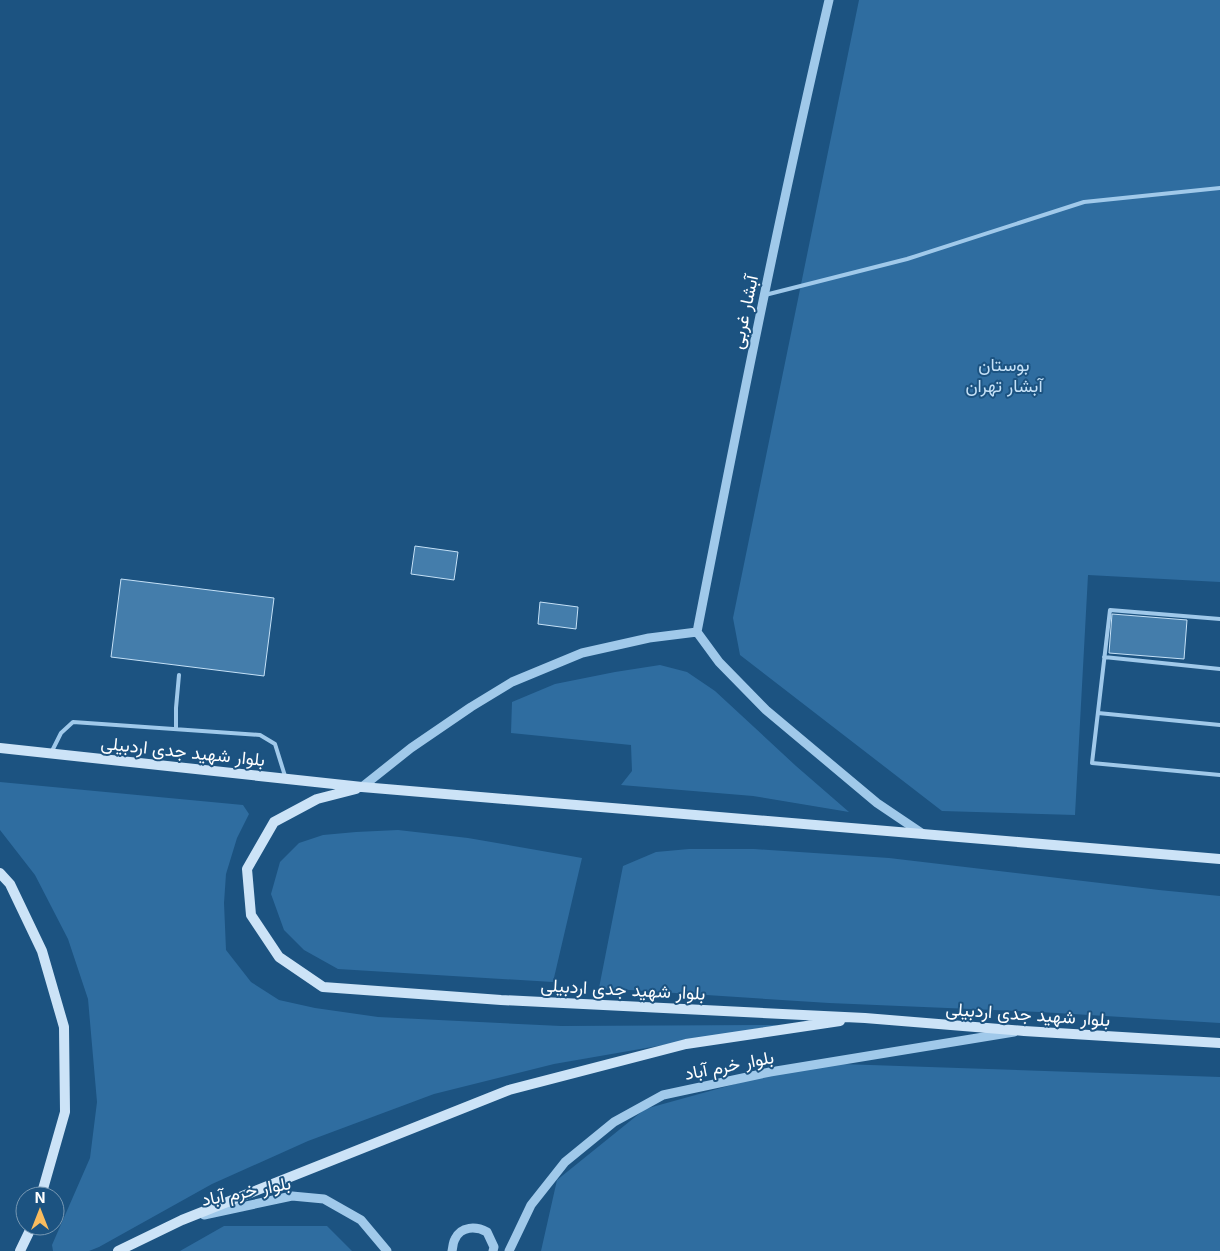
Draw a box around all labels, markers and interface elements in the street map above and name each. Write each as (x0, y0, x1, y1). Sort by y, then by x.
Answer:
street label: آبشار غربی (726, 271, 763, 351)
park label: بوستان آبشار تهران (965, 354, 1044, 397)
street label: بلوار شهید جدی اردبیلی (100, 732, 266, 771)
street label: بلوار شهید جدی اردبیلی (540, 974, 706, 1005)
street label: بلوار شهید جدی اردبیلی (945, 998, 1111, 1031)
street label: بلوار خرم آباد (683, 1046, 776, 1086)
street label: بلوار خرم آباد (200, 1172, 293, 1212)
north arrow (15, 1186, 65, 1236)
text: N (35, 1189, 45, 1206)

